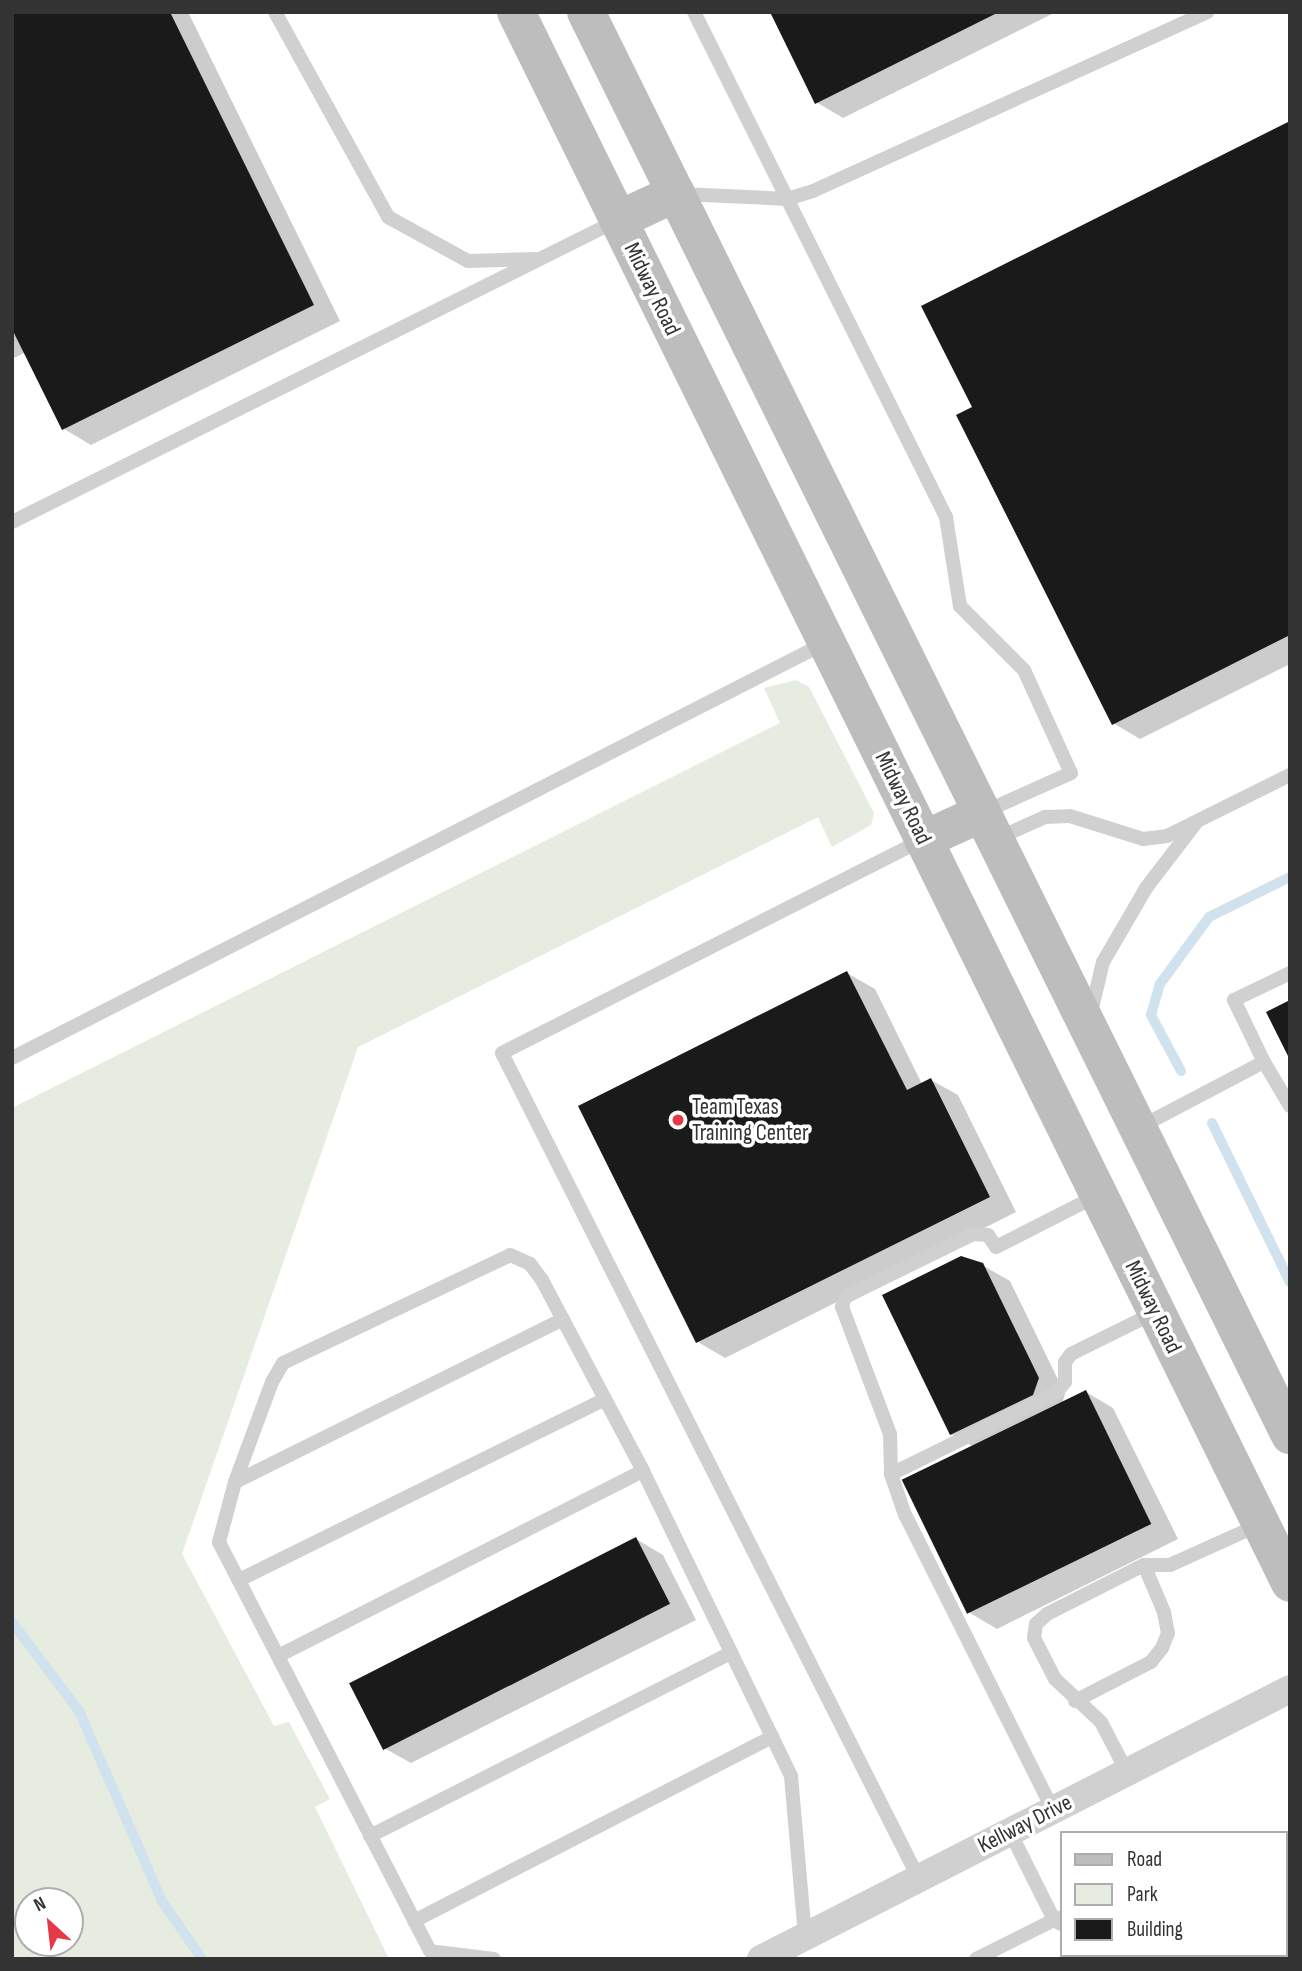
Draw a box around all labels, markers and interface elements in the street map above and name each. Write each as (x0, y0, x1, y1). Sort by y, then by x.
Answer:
street label: Midway Road (618, 238, 686, 340)
street label: Midway Road (869, 747, 937, 849)
place label: Team Texas Training Center (692, 1093, 809, 1147)
marker: Team Texas Training Center (670, 1112, 686, 1128)
street label: Midway Road (1119, 1256, 1187, 1358)
street label: Kellway Drive (973, 1789, 1077, 1859)
legend (1060, 1831, 1288, 1957)
text: Road (1127, 1847, 1162, 1872)
text: Park (1127, 1882, 1158, 1907)
north arrow (14, 1887, 84, 1957)
text: N (30, 1892, 50, 1917)
text: Building (1127, 1917, 1183, 1942)

